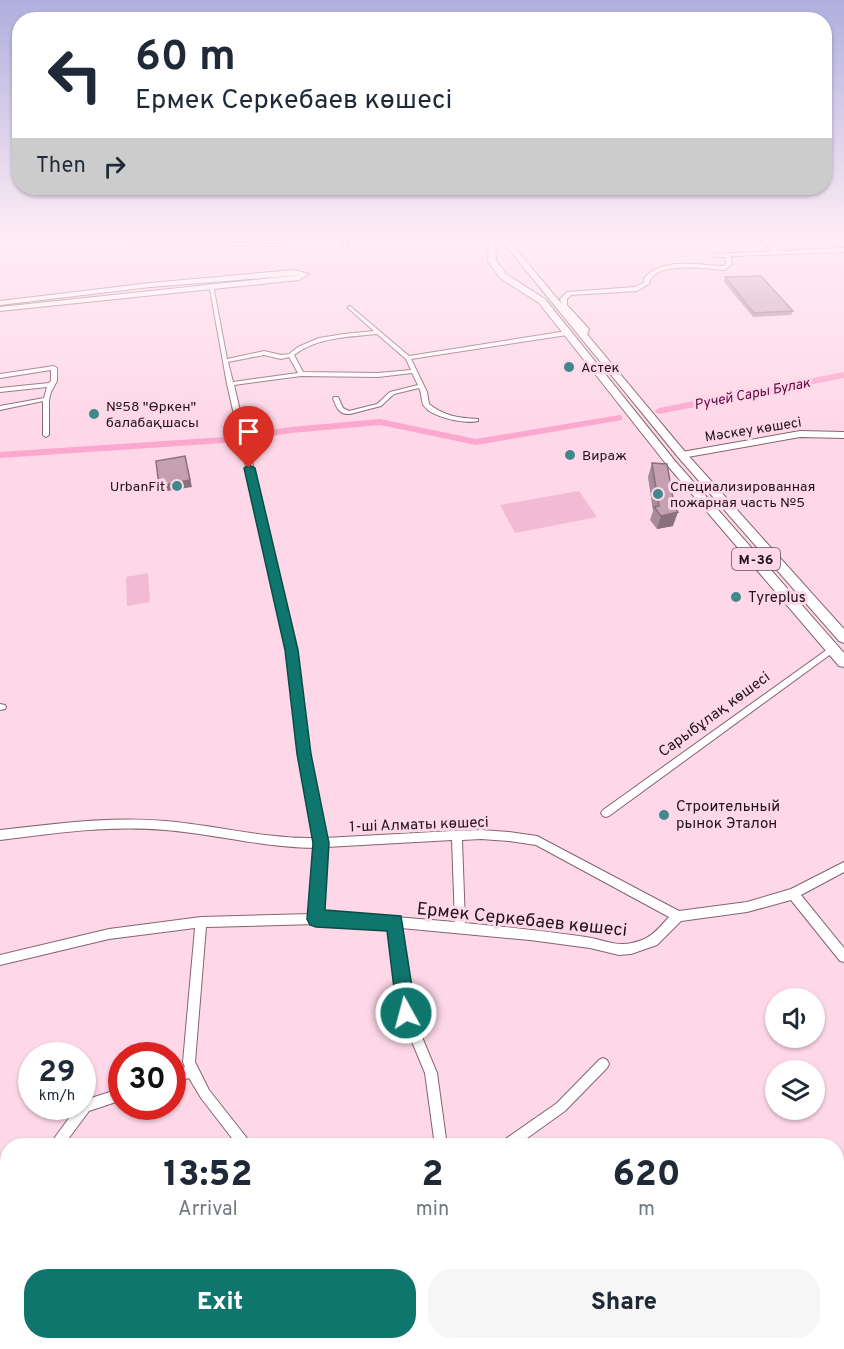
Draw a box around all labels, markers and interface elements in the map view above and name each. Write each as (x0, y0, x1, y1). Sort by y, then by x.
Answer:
text: 60 m (135, 32, 236, 85)
icon: left (36, 36, 114, 114)
text: Ермек Серкебаев көшесі (135, 84, 452, 118)
icon: right (98, 150, 131, 183)
text: Then (36, 153, 86, 180)
marker: Астек (562, 360, 576, 374)
place label: Астек (581, 360, 620, 377)
water label: Ручей Сары Булак (693, 375, 813, 414)
place label: №58 "Өркен" балабақшасы (106, 399, 199, 432)
pin (223, 406, 274, 468)
marker: №58 "Өркен" балабақшасы (87, 407, 101, 421)
street label: Мәскеу көшесі (704, 414, 803, 447)
icon: arrive (232, 415, 265, 448)
marker: Вираж (563, 448, 577, 462)
place label: Вираж (582, 448, 627, 465)
place label: UrbanFit (110, 479, 165, 496)
marker: UrbanFit (170, 479, 184, 493)
place label: Специализированная пожарная часть №5 (670, 479, 815, 512)
marker: Специализированная пожарная часть №5 (651, 487, 665, 501)
road number: M-36 (732, 548, 780, 570)
place label: Tyreplus (748, 589, 806, 608)
marker: Tyreplus (729, 590, 743, 604)
street label: Сарыбұлақ көшесі (655, 668, 774, 762)
place label: Строительный рынок Эталон (676, 798, 780, 834)
marker: Строительный рынок Эталон (657, 808, 671, 822)
street label: 1-ші Алматы көшесі (349, 814, 489, 837)
street label: Ермек Серкебаев көшесі (415, 898, 628, 943)
position arrow (374, 981, 438, 1045)
map controls (765, 988, 825, 1120)
button: sound (765, 988, 825, 1048)
speed limit sign: 30 (108, 1042, 186, 1120)
text: 29 (39, 1055, 75, 1092)
button: layers (765, 1060, 825, 1120)
text: km/h (39, 1087, 75, 1106)
text: 13:52 (163, 1153, 253, 1199)
text: 2 (422, 1153, 444, 1199)
text: 620 (612, 1153, 681, 1199)
text: Arrival (178, 1197, 238, 1223)
text: min (416, 1197, 449, 1223)
text: m (638, 1197, 655, 1223)
button: Exit (24, 1269, 416, 1338)
button: Share (428, 1269, 820, 1338)

